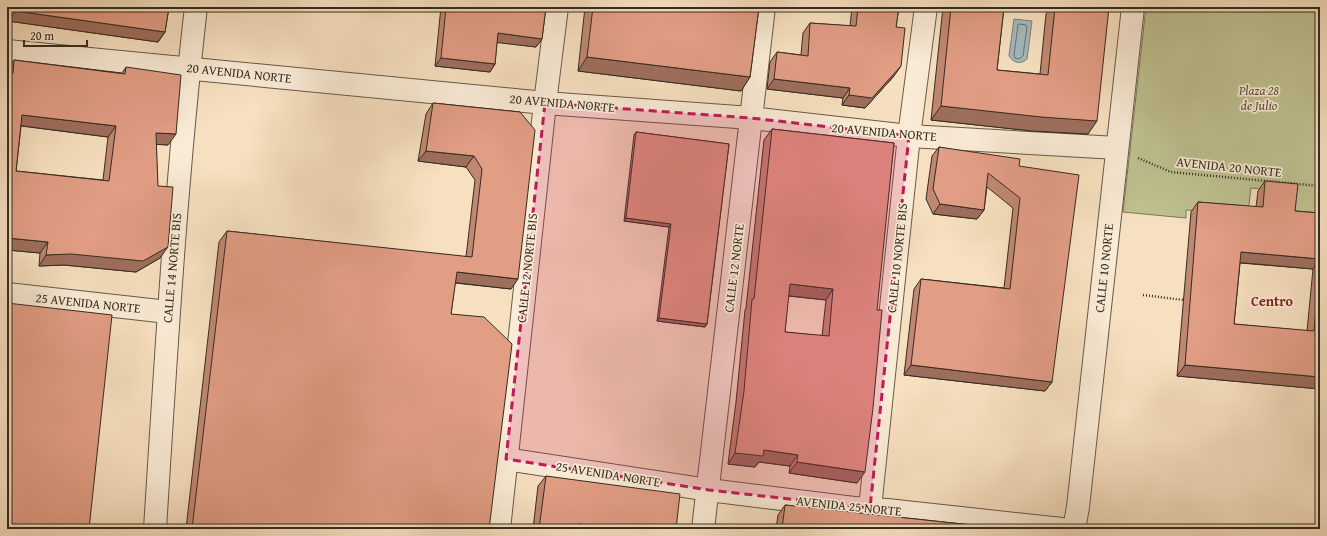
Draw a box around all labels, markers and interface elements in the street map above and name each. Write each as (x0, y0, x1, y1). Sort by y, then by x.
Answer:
scale bar (24, 22, 87, 48)
text: 20 m (30, 27, 54, 44)
street label: 20 AVENIDA NORTE (185, 58, 293, 88)
park label: Plaza 28 de Julio (1238, 81, 1280, 115)
street label: 20 AVENIDA NORTE (509, 89, 616, 117)
street label: 20 AVENIDA NORTE (831, 118, 938, 146)
street label: AVENIDA 20 NORTE (1175, 152, 1283, 182)
street label: CALLE 10 NORTE BIS (882, 202, 912, 314)
street label: CALLE 14 NORTE BIS (158, 212, 186, 324)
street label: CALLE 12 NORTE BIS (512, 212, 542, 324)
street label: CALLE 12 NORTE (719, 222, 749, 314)
street label: CALLE 10 NORTE (1090, 222, 1118, 314)
street label: 25 AVENIDA NORTE (34, 288, 142, 318)
district label: Centro (1251, 291, 1294, 311)
street label: 25 AVENIDA NORTE (554, 456, 662, 492)
street label: AVENIDA 25 NORTE (795, 491, 903, 521)

